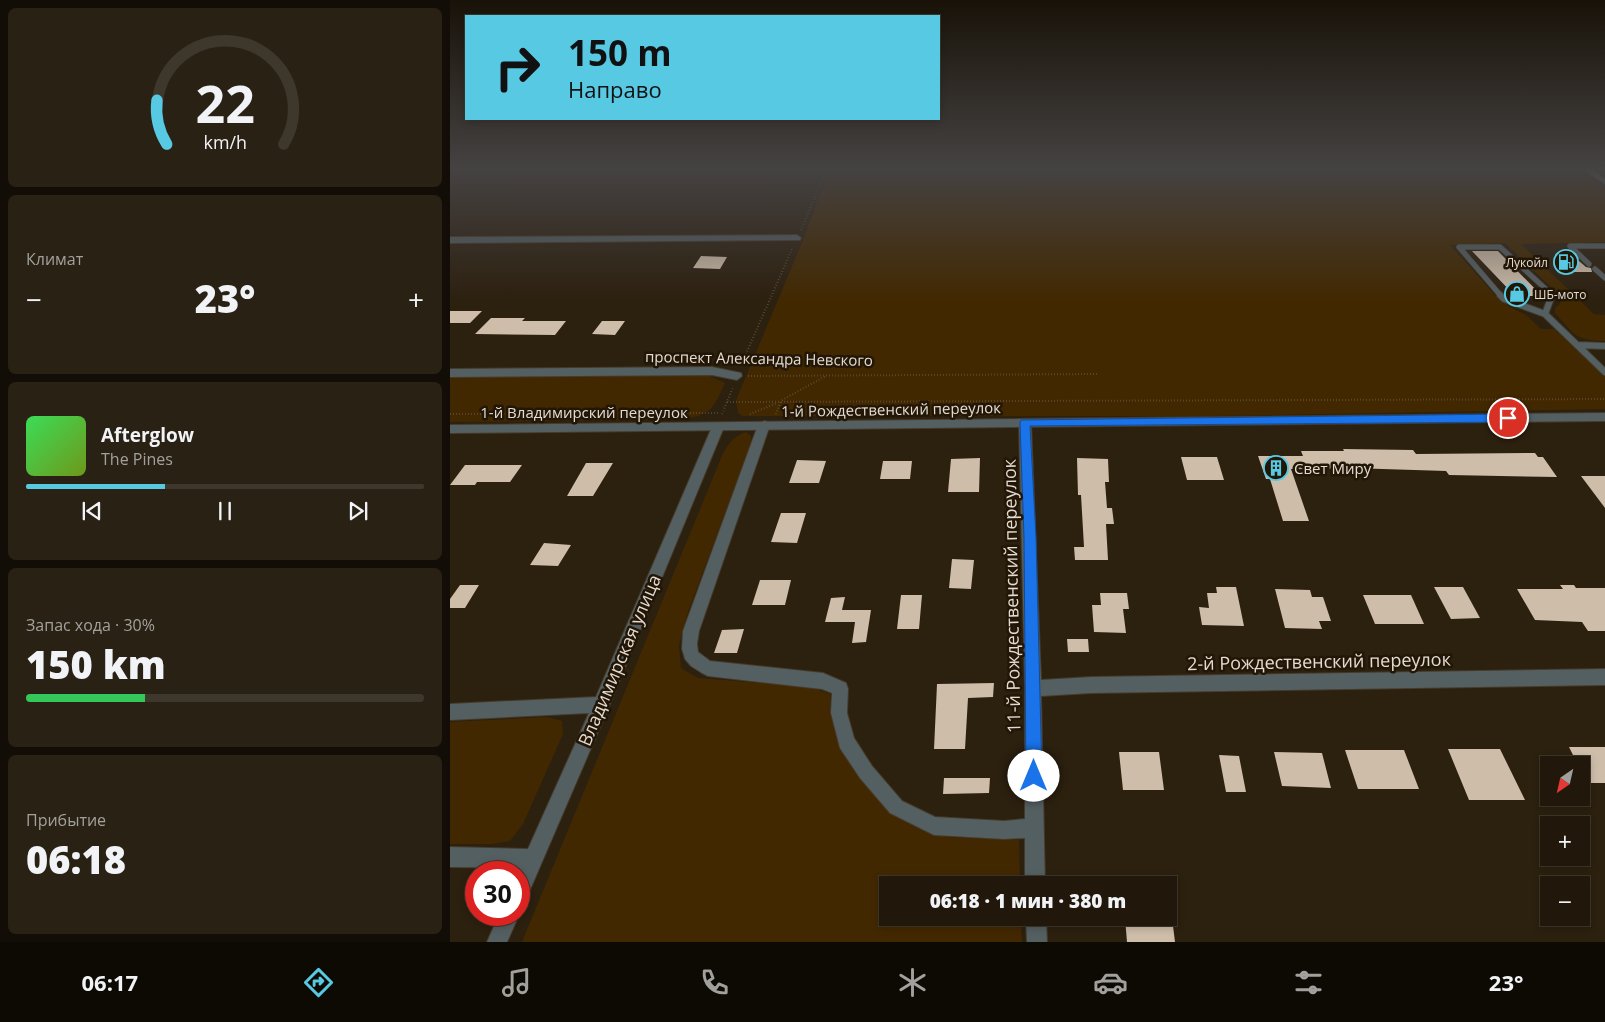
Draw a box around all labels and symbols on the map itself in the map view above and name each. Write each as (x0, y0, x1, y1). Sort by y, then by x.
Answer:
fuel station icon: Лукойл (1553, 249, 1579, 275)
place label: Лукойл (1506, 254, 1548, 271)
shop icon: ШБ-мото (1504, 281, 1530, 307)
place label: ШБ-мото (1534, 286, 1586, 303)
street label: проспект Александра Невского (645, 346, 873, 370)
street label: 1-й Рождественский переулок (781, 397, 1001, 421)
pin (1487, 397, 1529, 439)
street label: 1-й Владимирский переулок (480, 402, 688, 422)
building icon: Свет Миру (1263, 455, 1289, 481)
street label: 11-й Рождественский переулок (997, 458, 1025, 733)
place label: Свет Миру (1294, 458, 1372, 478)
street label: Владимирская улица (572, 571, 666, 749)
street label: 2-й Рождественский переулок (1187, 647, 1452, 675)
position arrow (1007, 749, 1059, 801)
north arrow (1540, 756, 1590, 806)
speed limit sign: 30 (465, 861, 530, 926)

